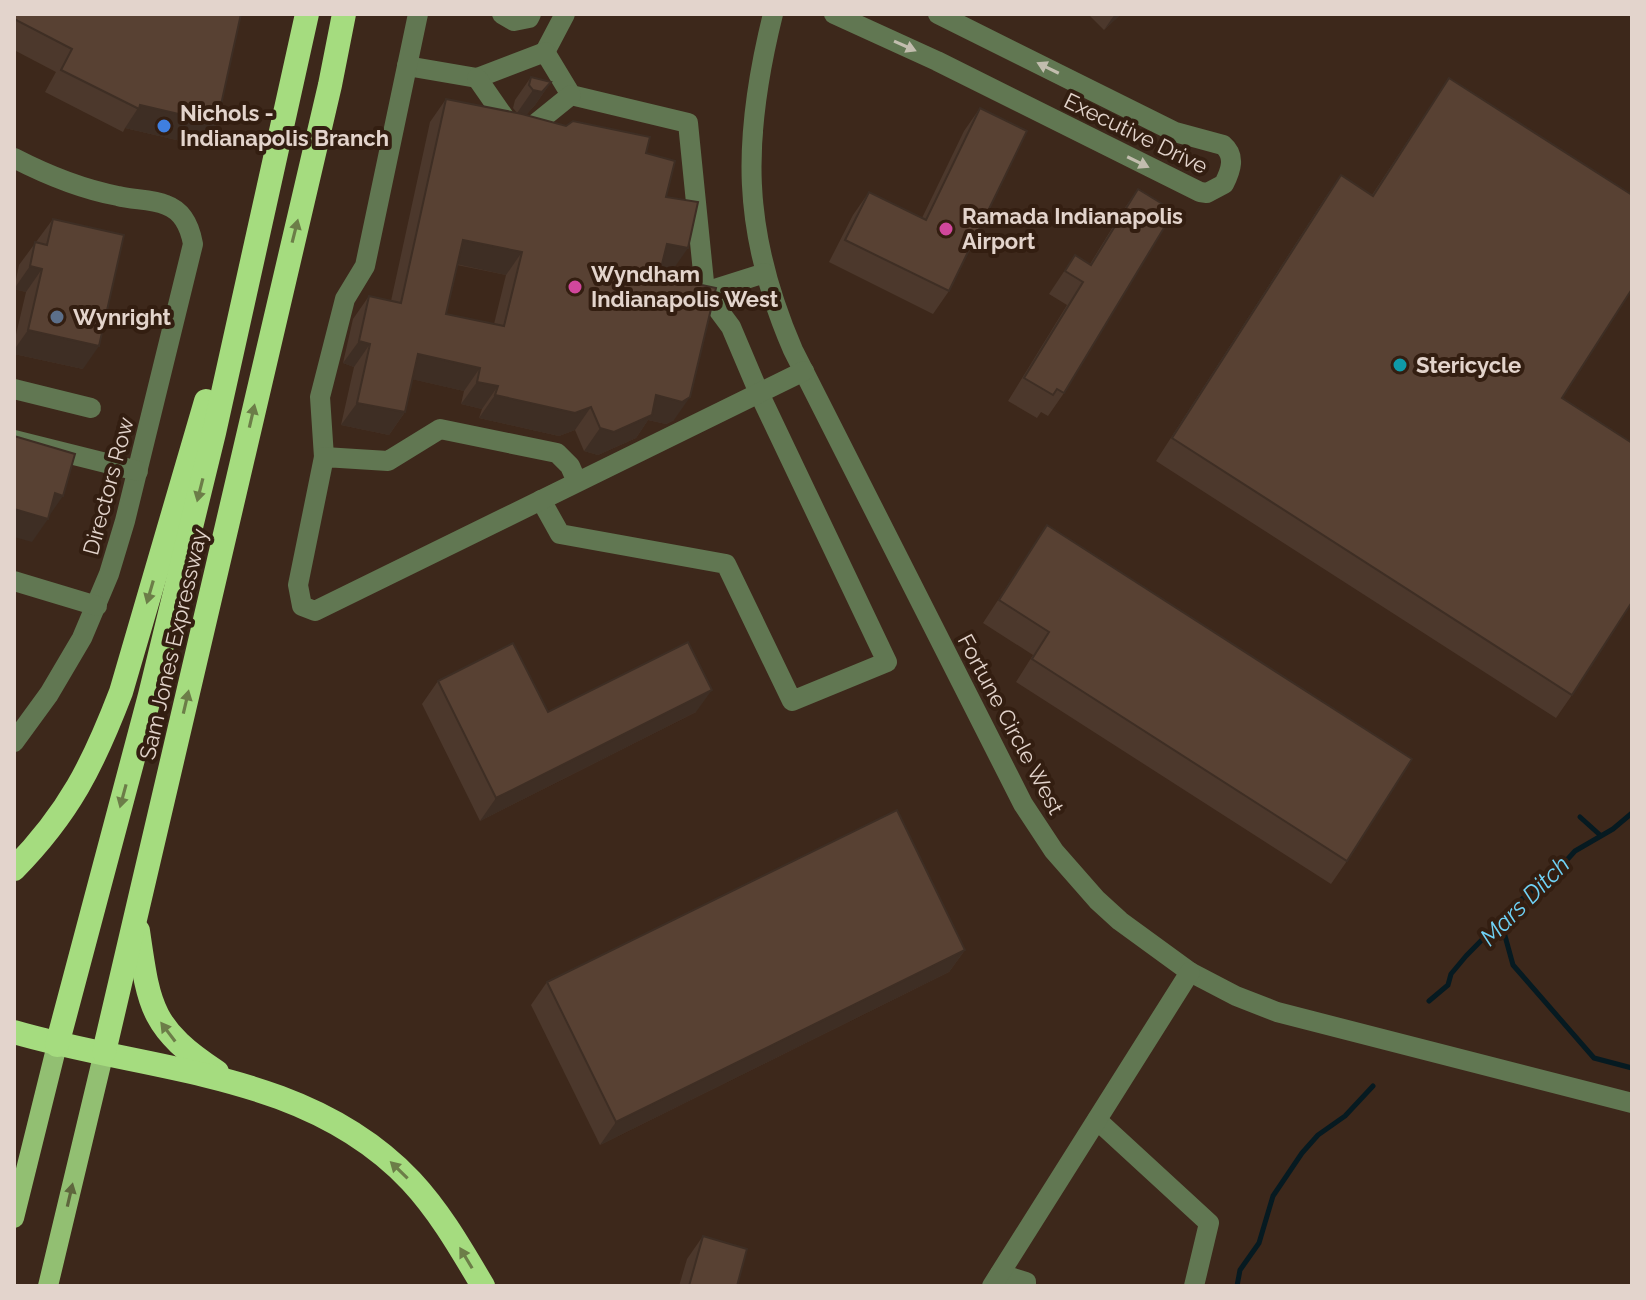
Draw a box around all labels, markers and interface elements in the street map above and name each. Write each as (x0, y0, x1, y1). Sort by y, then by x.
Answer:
one-way arrow (893, 40, 917, 53)
one-way arrow (1036, 62, 1059, 75)
street label: Executive Drive (1060, 87, 1212, 179)
place label: Nichols - Indianapolis Branch (180, 100, 389, 151)
marker: Nichols - Indianapolis Branch (155, 117, 173, 135)
one-way arrow (1127, 155, 1150, 168)
place label: Ramada Indianapolis Airport (962, 203, 1183, 254)
one-way arrow (290, 218, 302, 243)
marker: Ramada Indianapolis Airport (937, 220, 955, 238)
place label: Wyndham Indianapolis West (591, 261, 779, 312)
marker: Wyndham Indianapolis West (566, 278, 584, 296)
place label: Wynright (73, 304, 172, 330)
marker: Wynright (48, 308, 66, 326)
place label: Stericycle (1416, 352, 1521, 378)
marker: Stericycle (1391, 356, 1409, 374)
one-way arrow (247, 403, 259, 428)
street label: Directors Row (77, 414, 139, 558)
one-way arrow (193, 477, 205, 502)
street label: Sam Jones Expressway (134, 526, 212, 762)
one-way arrow (143, 581, 156, 605)
street label: Fortune Circle West (952, 629, 1070, 819)
one-way arrow (180, 689, 193, 714)
one-way arrow (116, 784, 128, 809)
water label: Mars Ditch (1474, 850, 1576, 952)
one-way arrow (161, 1022, 177, 1042)
one-way arrow (390, 1161, 409, 1180)
one-way arrow (64, 1182, 76, 1207)
one-way arrow (459, 1247, 473, 1269)

